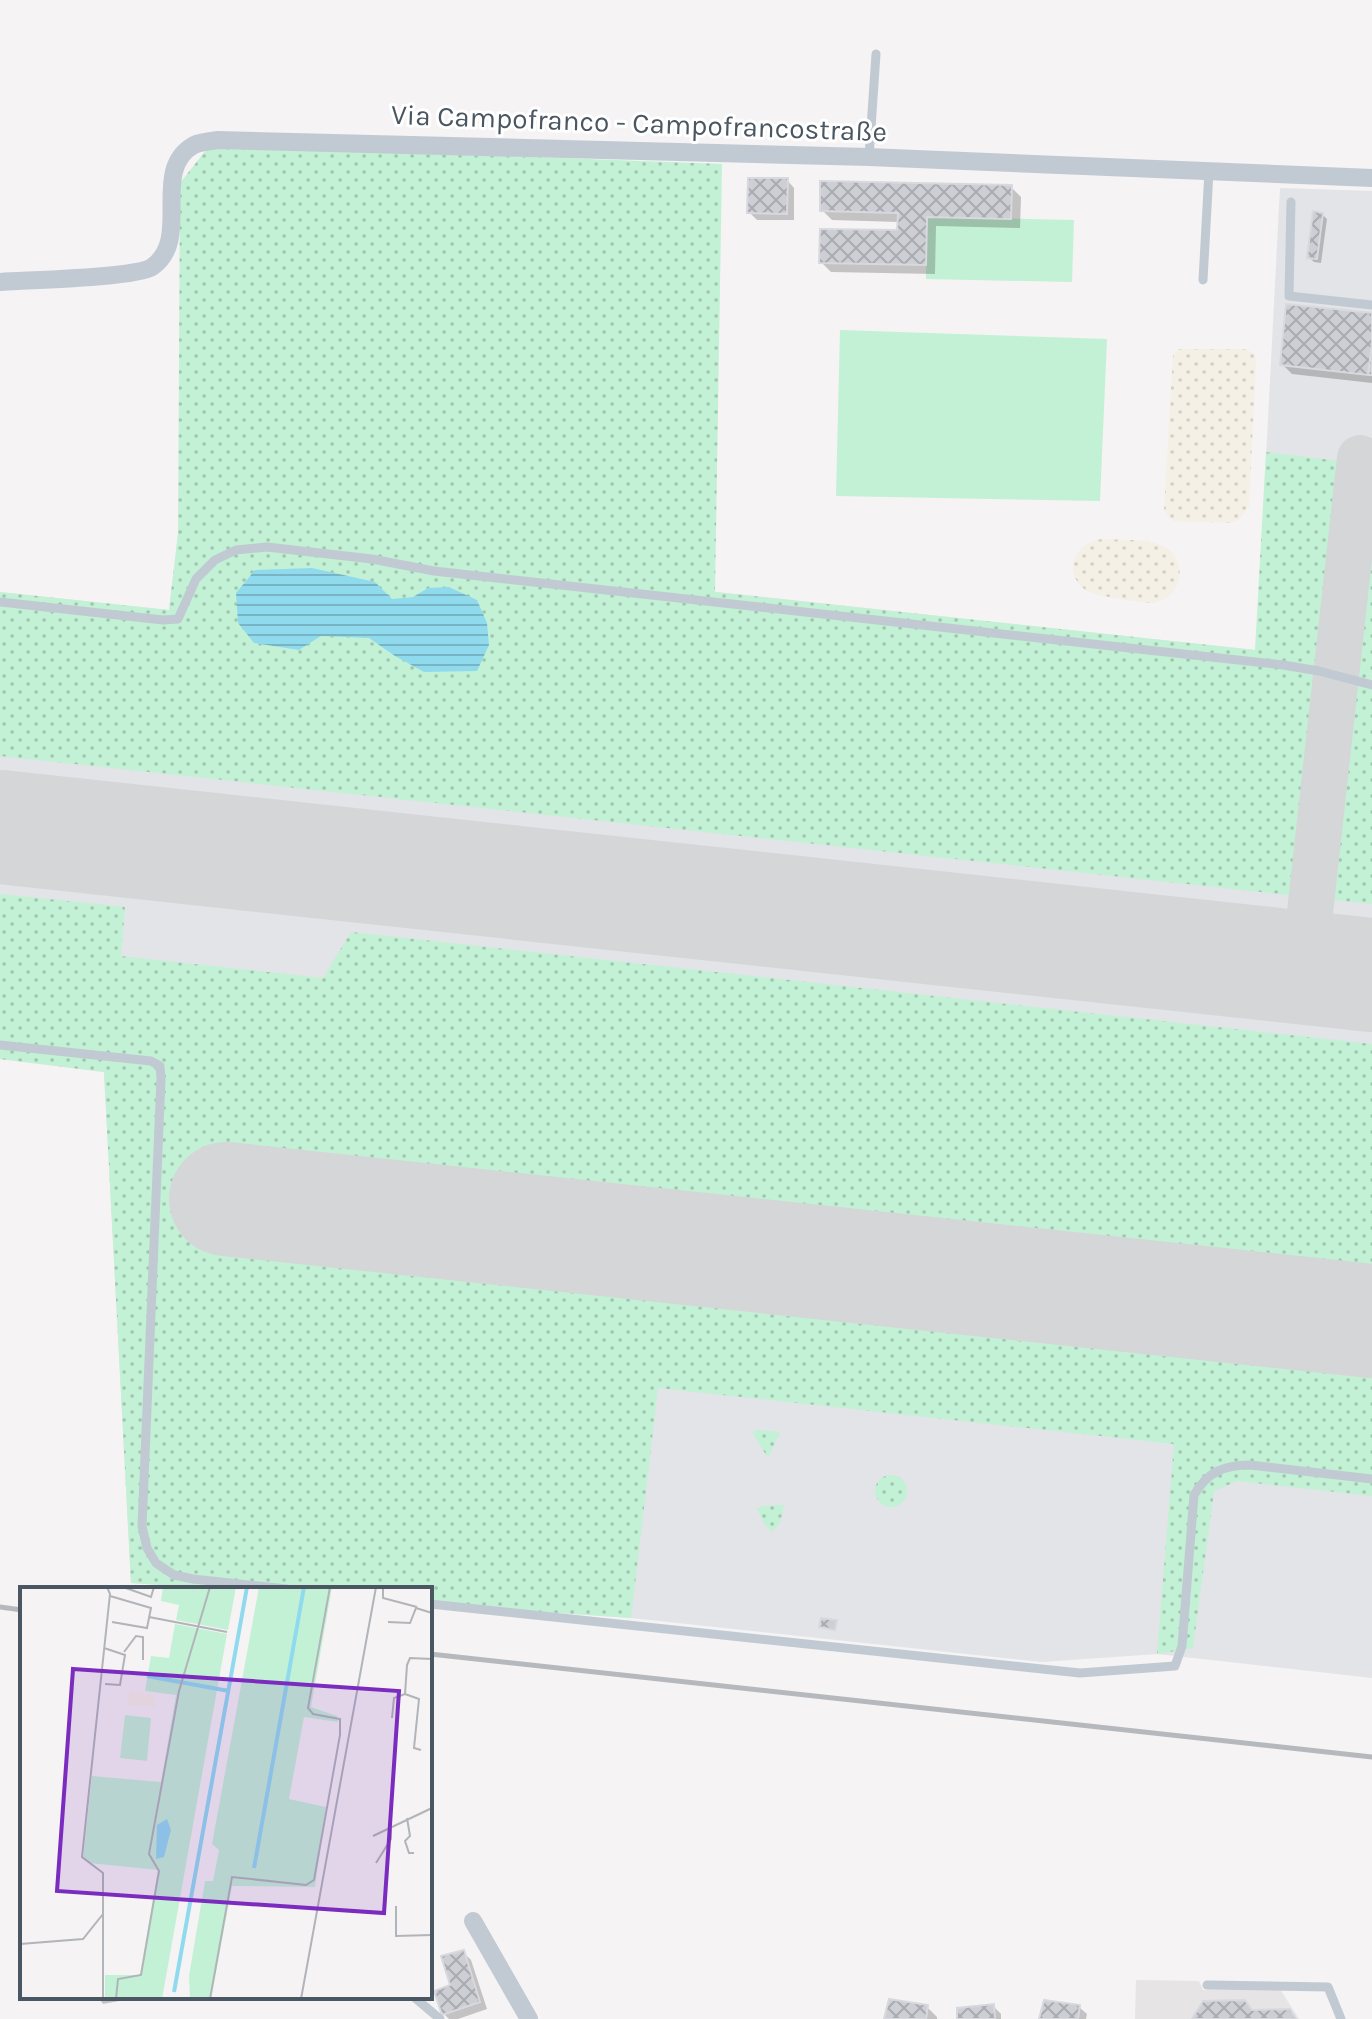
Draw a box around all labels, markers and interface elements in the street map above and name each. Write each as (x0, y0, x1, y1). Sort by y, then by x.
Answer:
street label: Via Campofranco - Campofrancostraße (391, 98, 887, 148)
inset map (20, 1587, 432, 1999)

